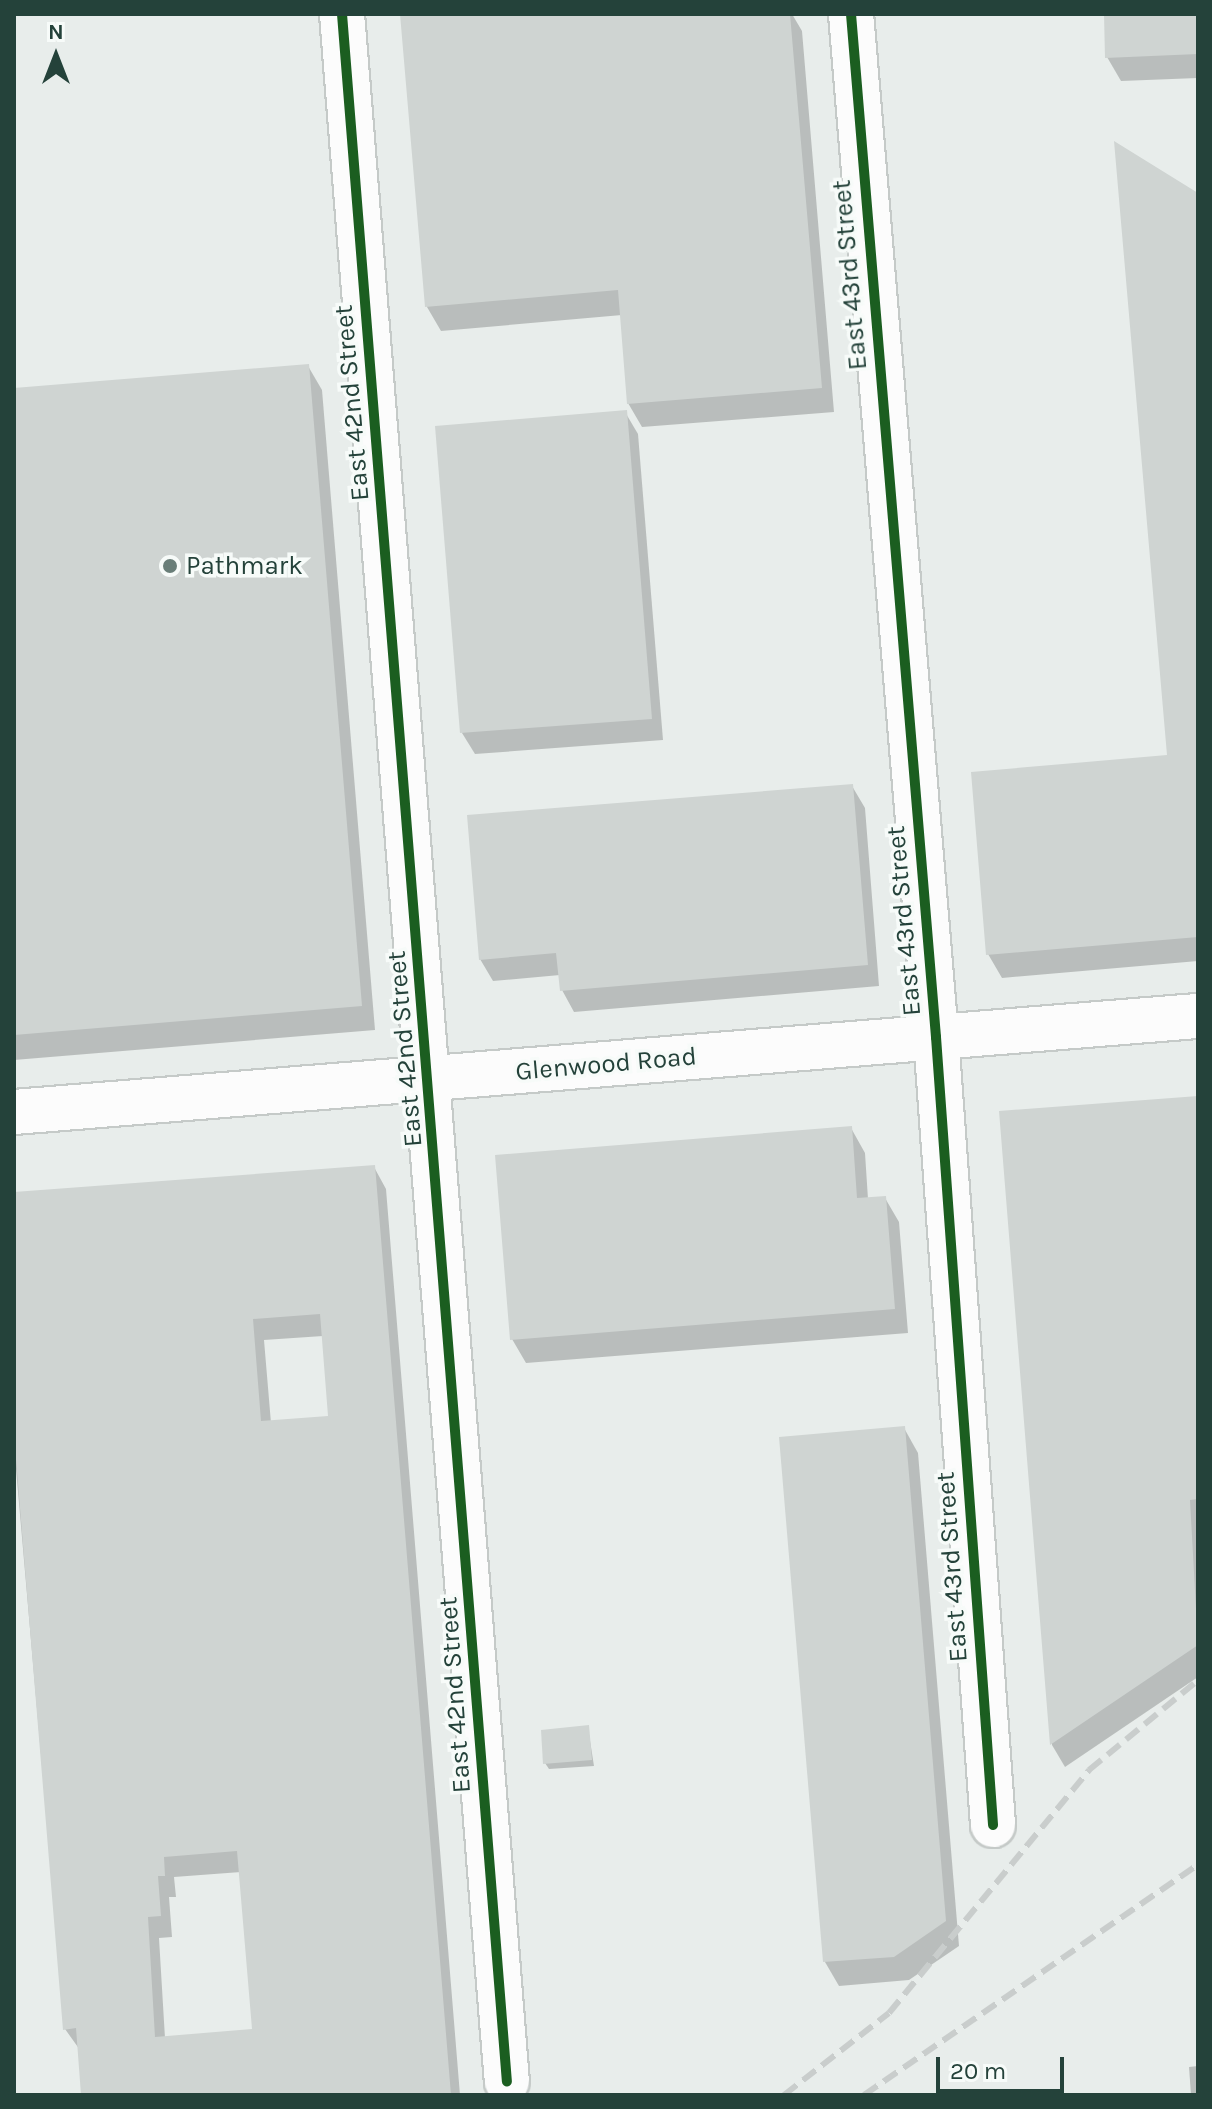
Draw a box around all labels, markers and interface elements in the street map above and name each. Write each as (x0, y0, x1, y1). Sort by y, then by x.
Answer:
north arrow (16, 16, 96, 96)
text: N (48, 19, 64, 45)
street label: East 43rd Street (826, 179, 874, 371)
street label: East 42nd Street (328, 304, 376, 502)
place label: Pathmark (186, 550, 303, 582)
marker: Pathmark (161, 557, 179, 575)
street label: East 43rd Street (880, 825, 928, 1017)
street label: East 42nd Street (381, 950, 429, 1148)
street label: Glenwood Road (514, 1041, 698, 1087)
street label: East 43rd Street (930, 1471, 974, 1663)
street label: East 42nd Street (433, 1596, 477, 1794)
scale bar (940, 2041, 1068, 2091)
text: 20 m (950, 2057, 1006, 2085)

